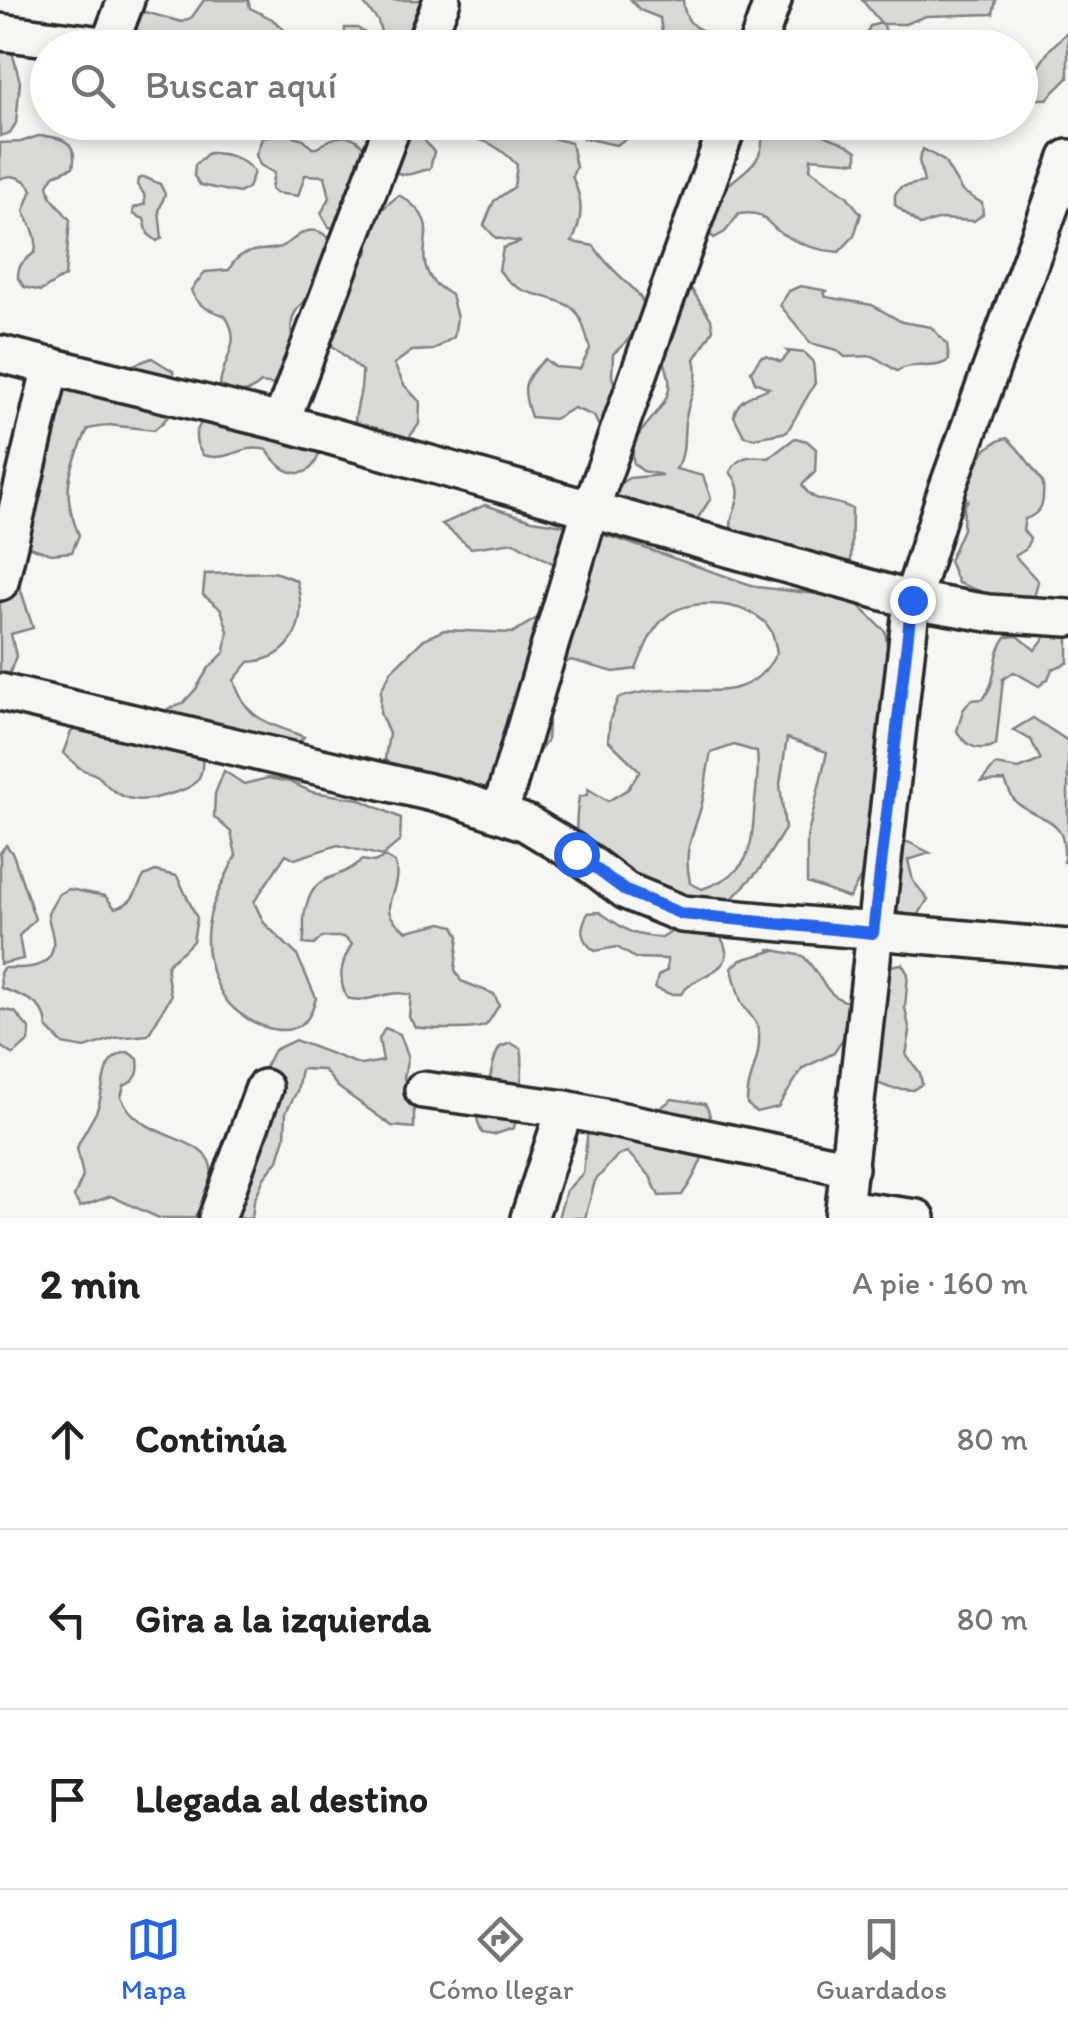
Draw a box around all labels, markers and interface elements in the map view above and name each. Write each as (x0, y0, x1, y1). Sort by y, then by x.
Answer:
search box (30, 30, 1038, 140)
icon: search (65, 58, 120, 113)
text: Buscar aquí (145, 62, 337, 108)
route end (890, 578, 936, 624)
route start (554, 832, 600, 878)
text: 2 min (40, 1258, 140, 1309)
text: A pie · 160 m (852, 1264, 1028, 1302)
icon: ahead (40, 1412, 95, 1467)
text: Continúa (135, 1416, 287, 1462)
text: 80 m (957, 1420, 1028, 1458)
icon: left (40, 1592, 95, 1647)
text: Gira a la izquierda (135, 1596, 431, 1642)
text: 80 m (957, 1600, 1028, 1638)
icon: arrive (40, 1772, 95, 1827)
text: Llegada al destino (135, 1776, 428, 1822)
tab: Mapa (121, 1912, 186, 2006)
tab: Cómo llegar (428, 1912, 573, 2006)
tab: Guardados (816, 1912, 947, 2006)

